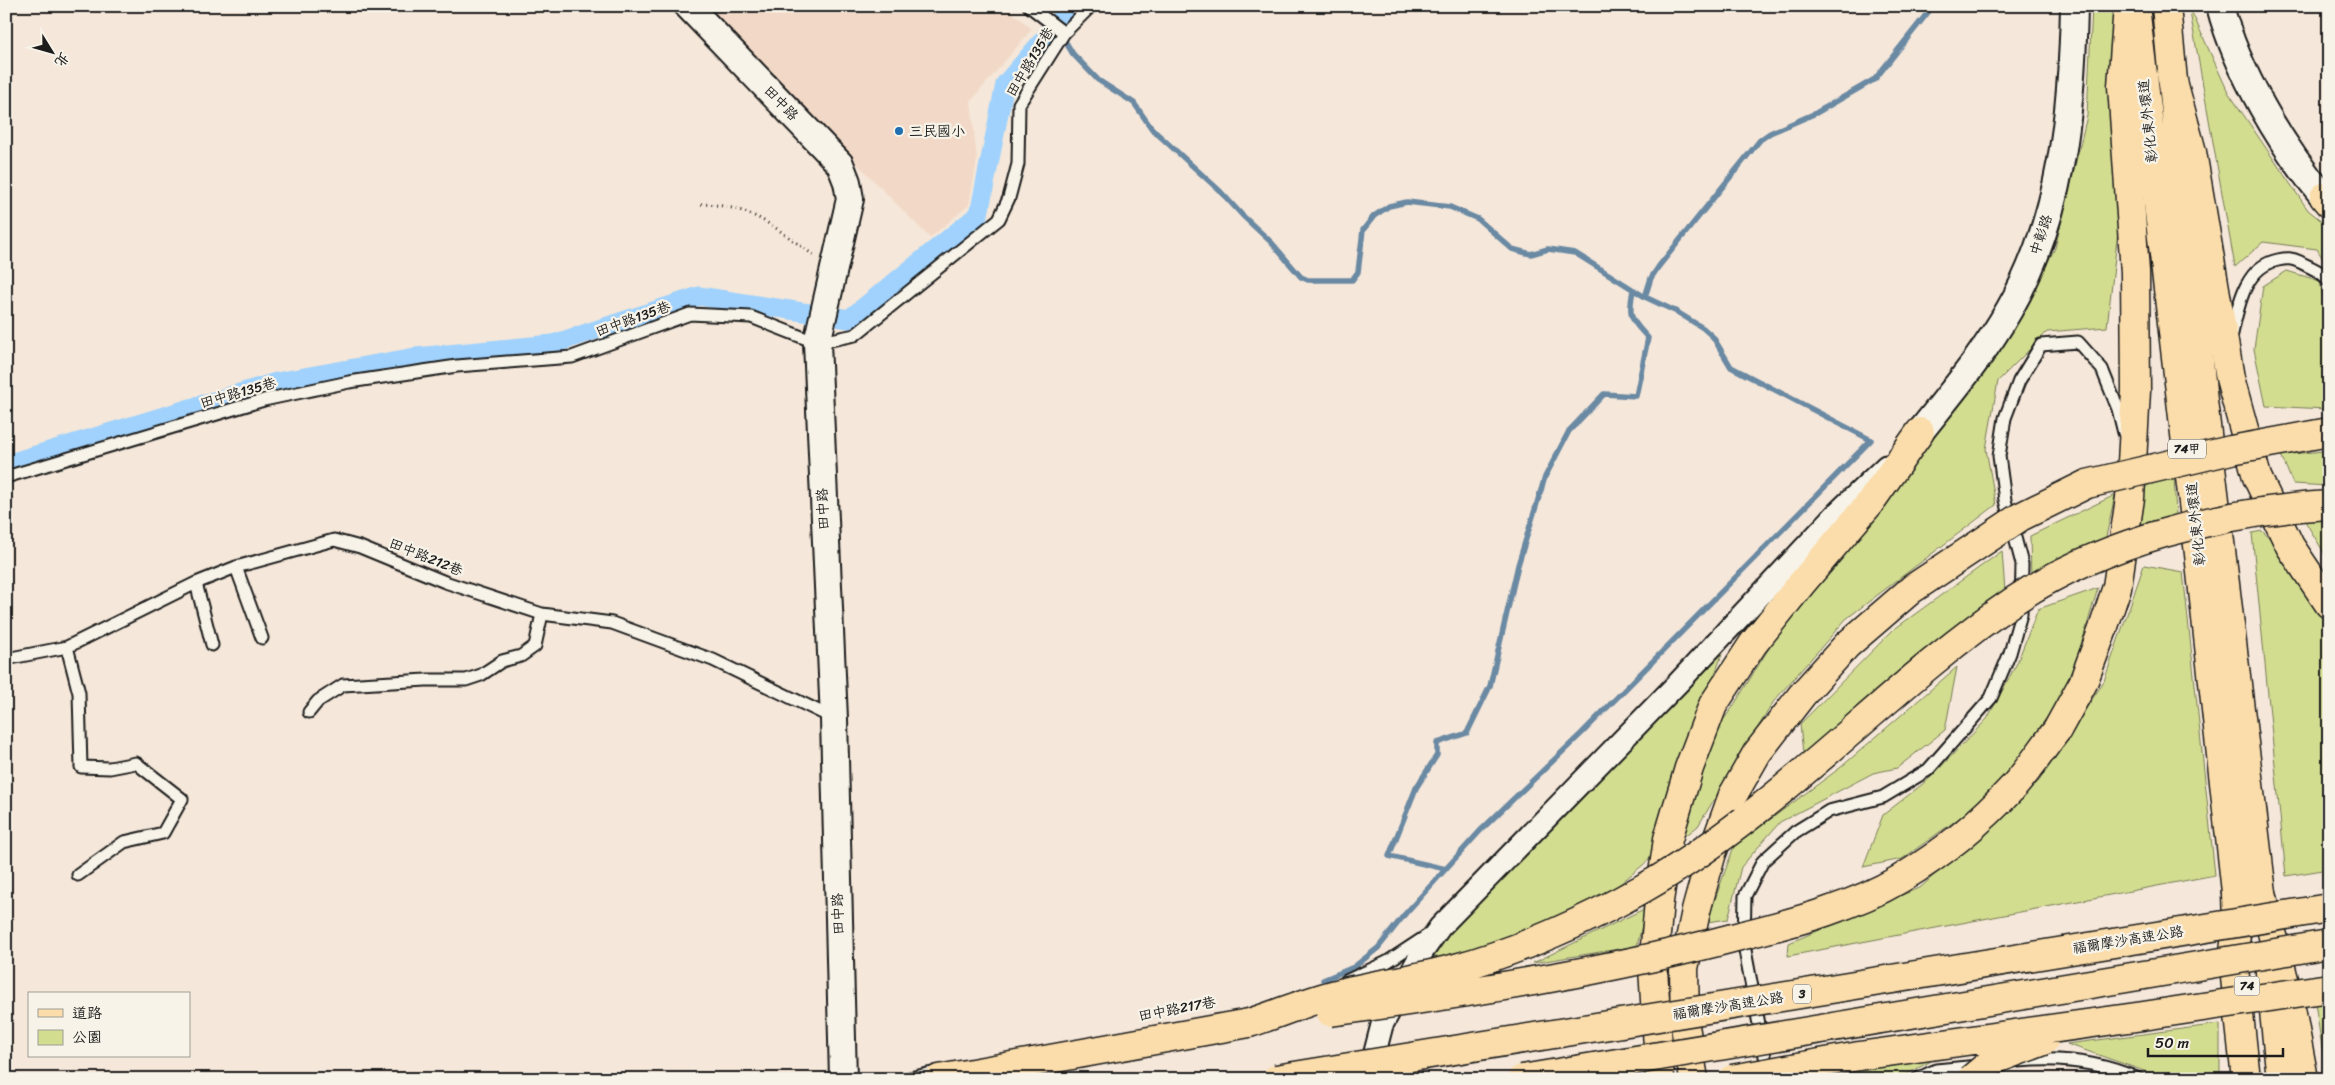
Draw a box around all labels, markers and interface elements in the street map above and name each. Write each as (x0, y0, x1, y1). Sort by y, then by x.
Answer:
street label: 田中路135巷 (999, 21, 1061, 102)
north arrow (28, 28, 78, 78)
text: 北 (48, 46, 76, 73)
street label: 彰化東外環道 (2131, 78, 2165, 164)
street label: 田中路 (757, 79, 805, 127)
place label: 三民國小 (909, 119, 965, 144)
marker: 三民國小 (893, 125, 905, 137)
street label: 中彰路 (2022, 211, 2060, 259)
street label: 田中路135巷 (592, 294, 675, 344)
street label: 田中路135巷 (197, 370, 280, 416)
road number: 74甲 (2168, 439, 2206, 458)
street label: 彰化東外環道 (2179, 481, 2213, 567)
street label: 田中路 (809, 487, 837, 531)
street label: 田中路212巷 (385, 531, 468, 584)
street label: 田中路 (825, 893, 851, 935)
street label: 福爾摩沙高速公路 (2071, 919, 2185, 961)
road number: 74 (2234, 976, 2260, 996)
road number: 3 (1793, 984, 1811, 1004)
street label: 福爾摩沙高速公路 (1671, 985, 1785, 1027)
street label: 田中路217巷 (1136, 989, 1219, 1029)
legend (28, 992, 190, 1058)
text: 道路 (72, 1000, 102, 1026)
text: 公園 (72, 1024, 102, 1050)
scale bar (2148, 1025, 2282, 1057)
text: 50 m (2155, 1030, 2190, 1056)

